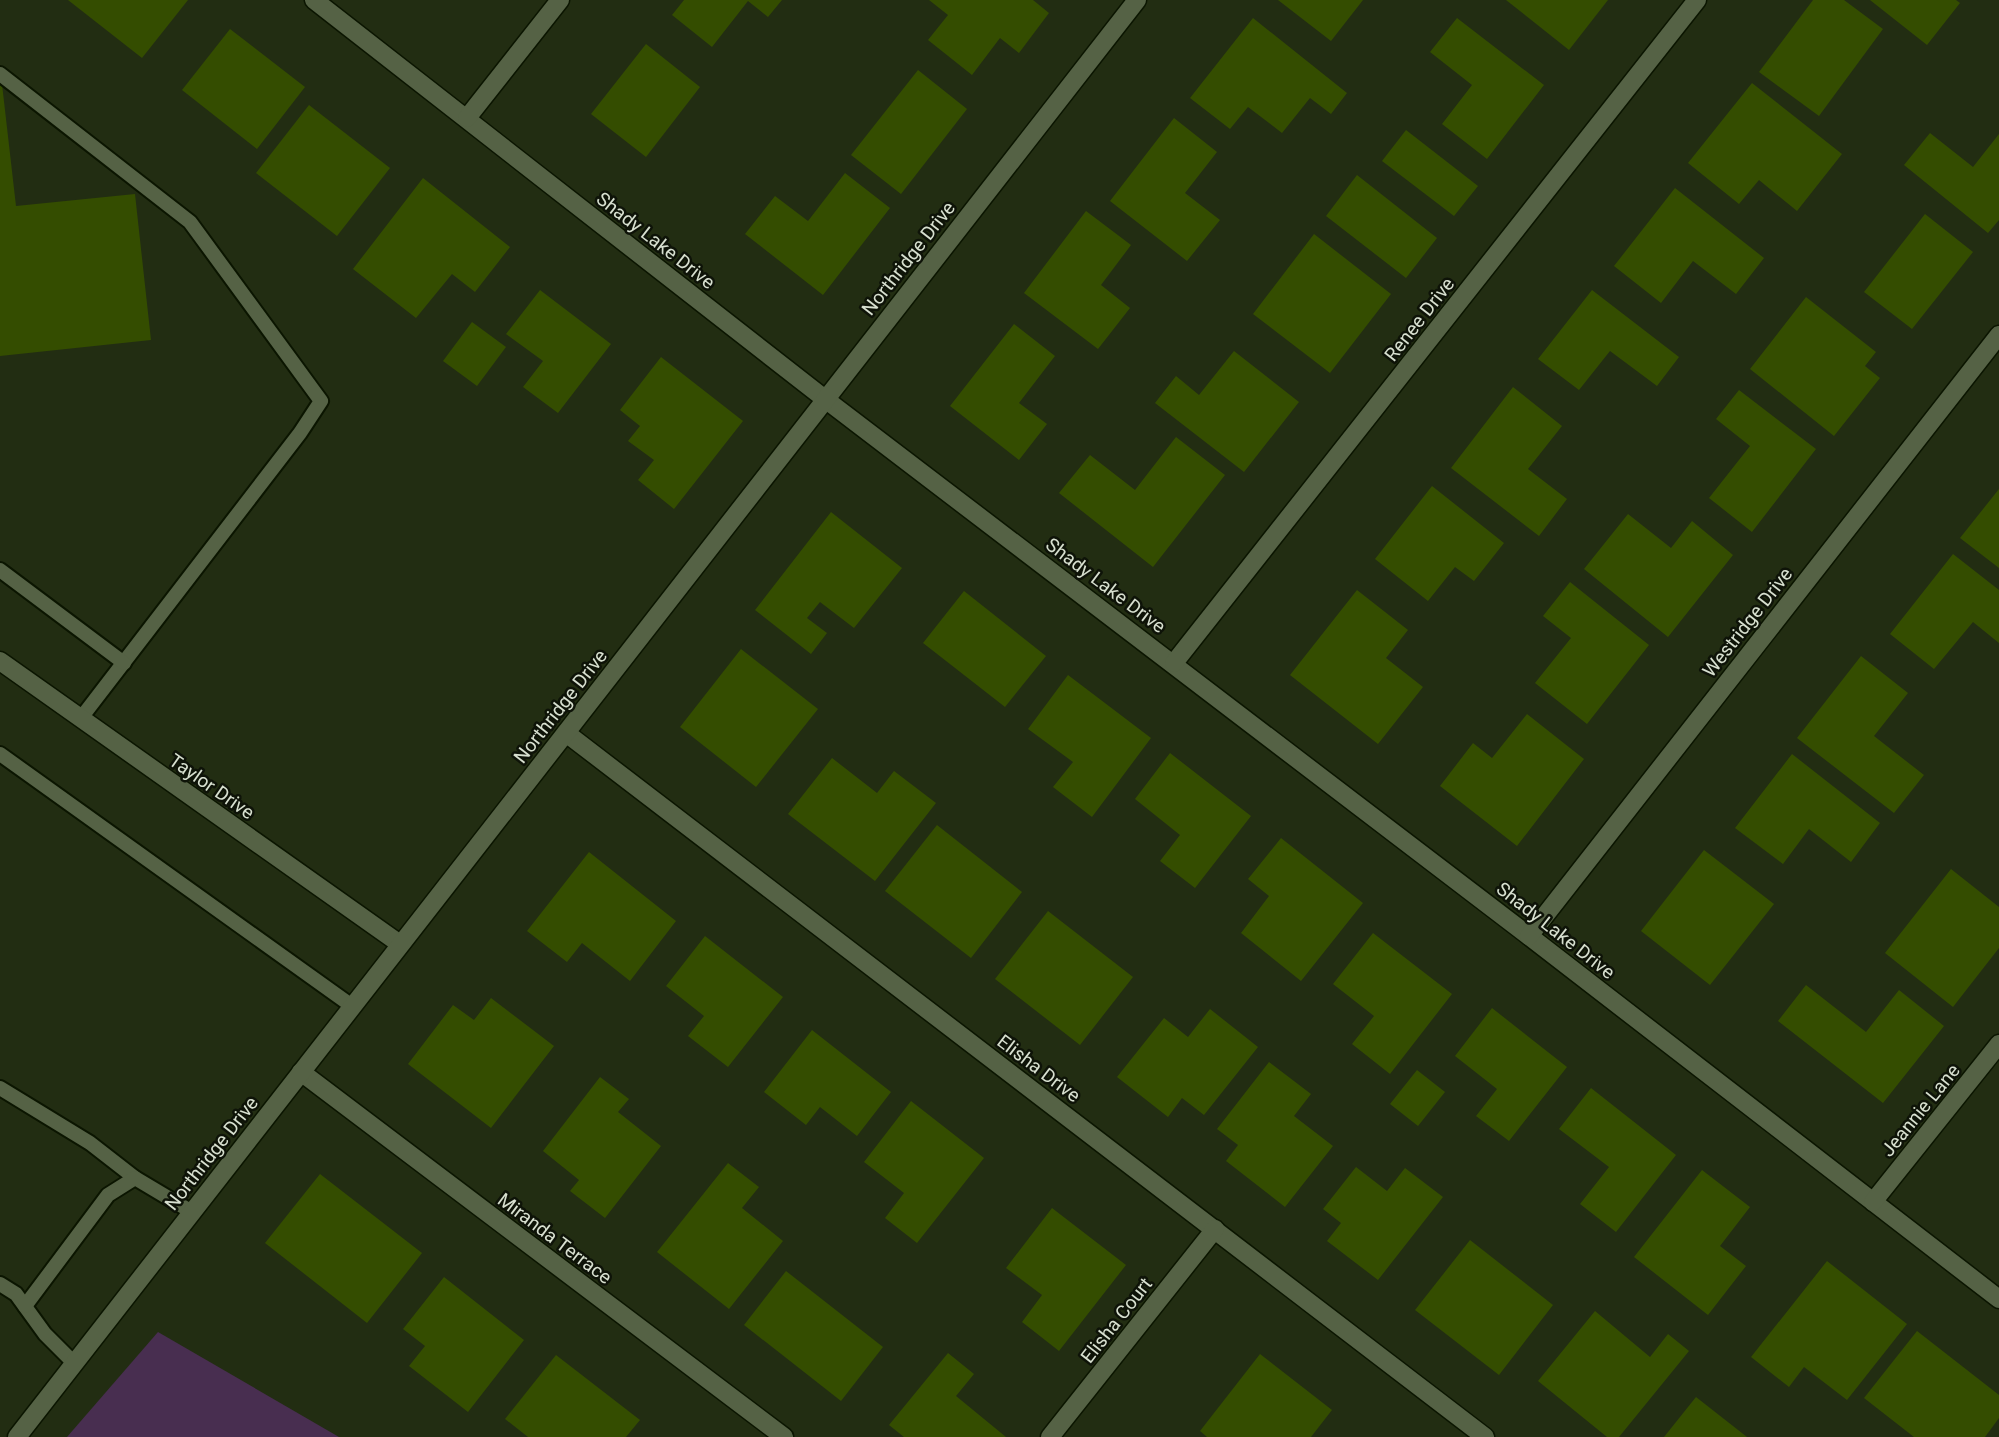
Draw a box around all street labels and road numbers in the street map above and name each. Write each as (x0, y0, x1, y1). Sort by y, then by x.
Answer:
street label: Shady Lake Drive (592, 187, 720, 294)
street label: Northridge Drive (857, 197, 960, 320)
street label: Renee Drive (1380, 273, 1459, 366)
street label: Shady Lake Drive (1041, 533, 1170, 638)
street label: Westridge Drive (1698, 563, 1797, 682)
street label: Northridge Drive (509, 645, 612, 768)
street label: Taylor Drive (165, 749, 259, 824)
street label: Shady Lake Drive (1492, 877, 1620, 984)
street label: Elisha Drive (993, 1030, 1085, 1107)
street label: Jeannie Lane (1876, 1059, 1965, 1161)
street label: Northridge Drive (160, 1092, 263, 1215)
street label: Miranda Terrace (493, 1188, 616, 1289)
street label: Elisha Court (1076, 1273, 1157, 1368)

